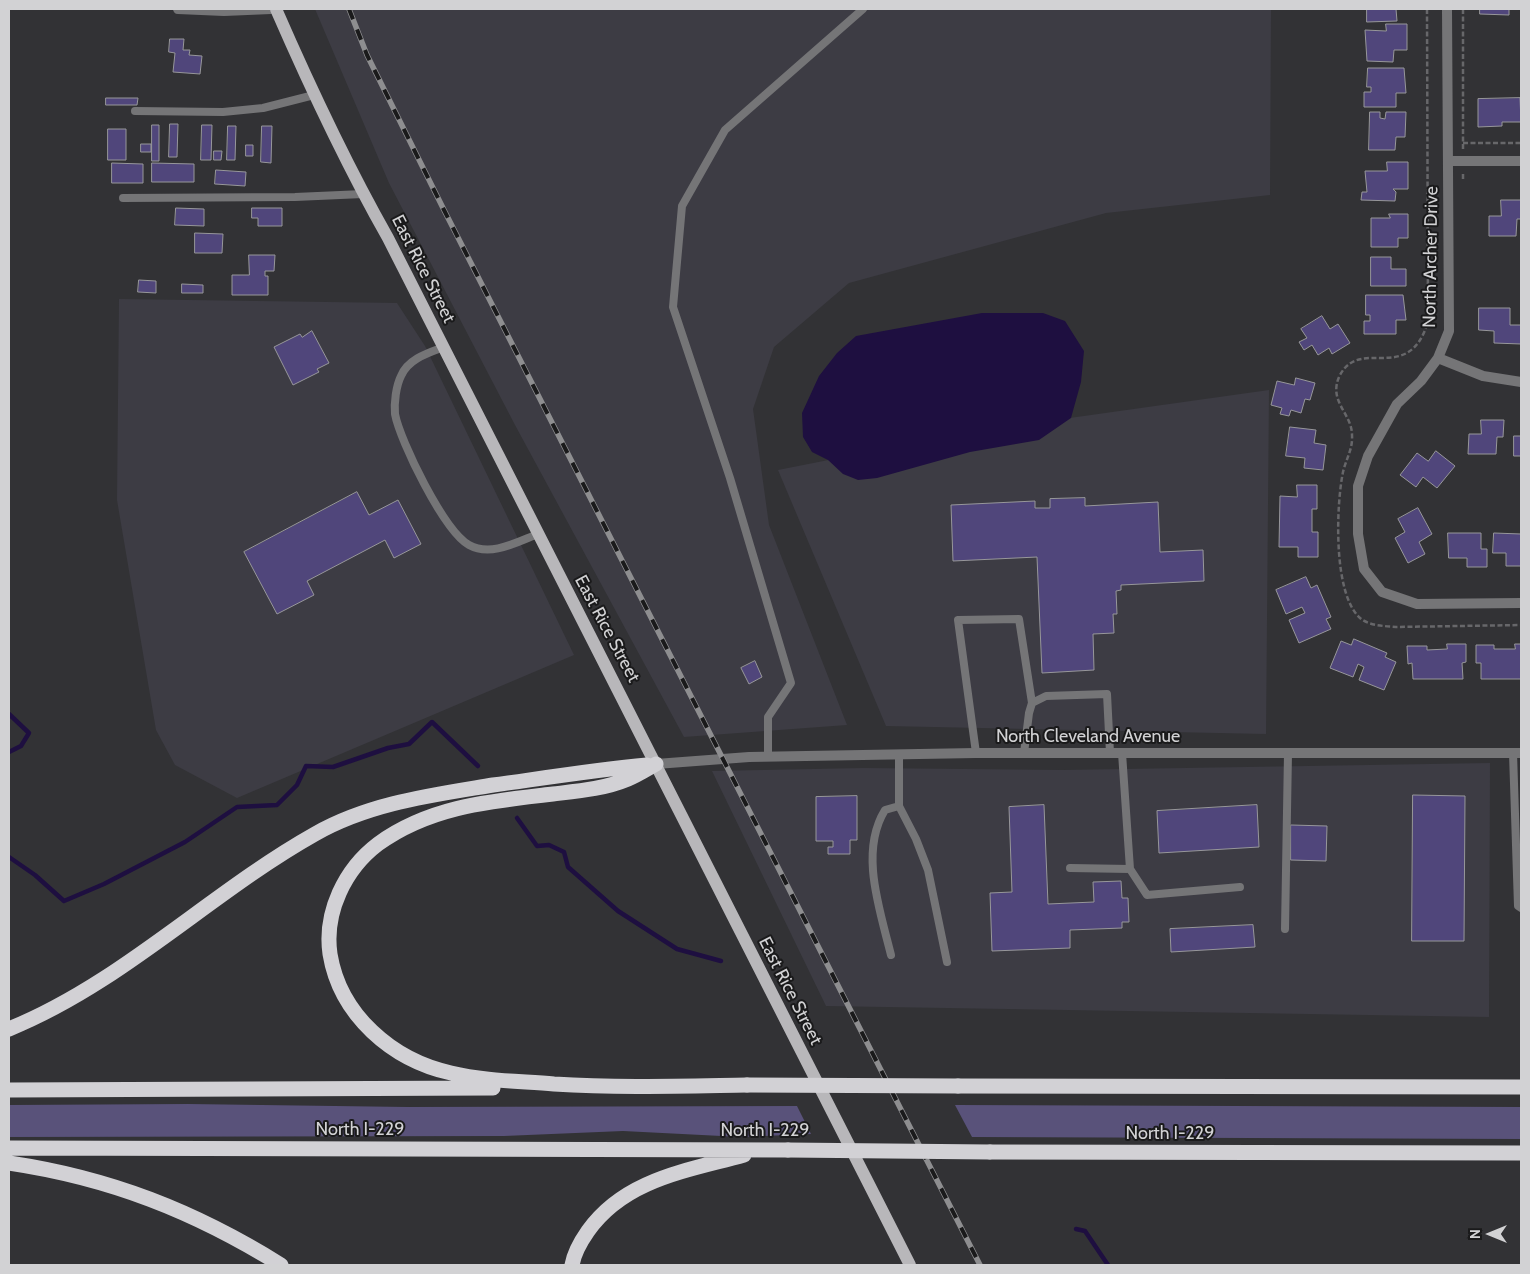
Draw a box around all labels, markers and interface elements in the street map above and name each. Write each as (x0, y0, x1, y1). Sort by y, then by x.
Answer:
street label: North Archer Drive (1419, 186, 1443, 328)
street label: East Rice Street (387, 211, 459, 327)
street label: East Rice Street (570, 572, 644, 686)
street label: North Cleveland Avenue (996, 726, 1180, 748)
street label: East Rice Street (754, 933, 826, 1049)
street label: North I-229 (316, 1119, 404, 1141)
street label: North I-229 (721, 1120, 809, 1142)
street label: North I-229 (1126, 1123, 1214, 1145)
north arrow (1465, 1209, 1515, 1259)
text: N (1466, 1229, 1484, 1239)

